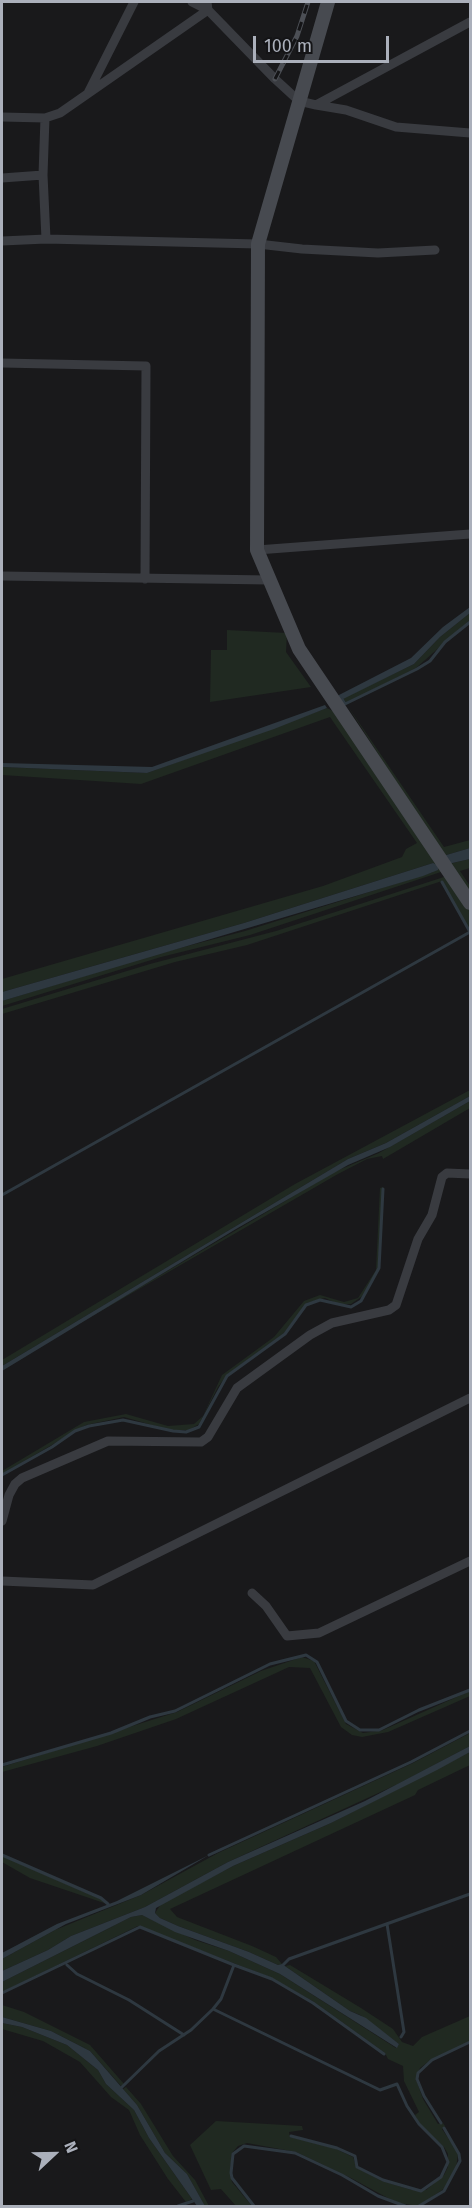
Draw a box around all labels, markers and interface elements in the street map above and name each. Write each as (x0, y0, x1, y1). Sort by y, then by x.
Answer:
scale bar (256, 24, 392, 62)
text: 100 m (264, 35, 312, 57)
north arrow (24, 2124, 84, 2184)
text: N (60, 2139, 82, 2156)

